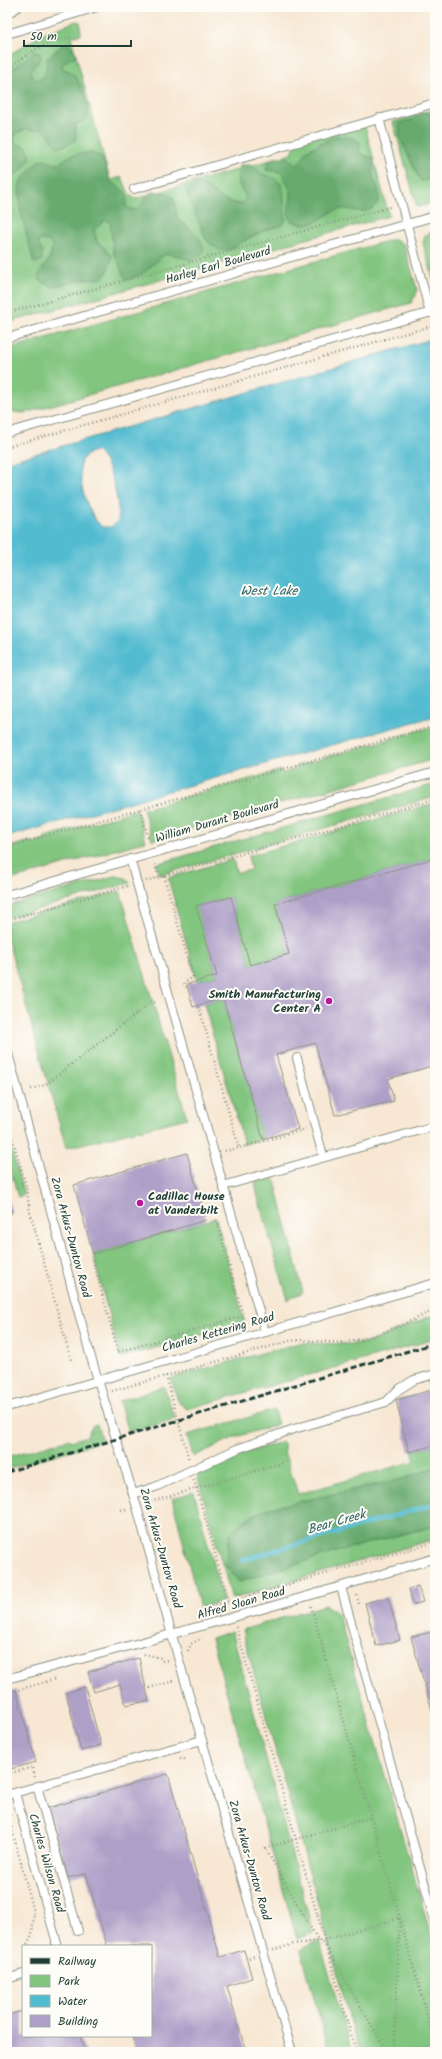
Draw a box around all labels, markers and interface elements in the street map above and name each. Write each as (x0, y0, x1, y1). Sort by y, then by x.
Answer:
scale bar (24, 22, 131, 48)
text: 50 m (30, 27, 57, 46)
street label: Harley Earl Boulevard (163, 241, 274, 290)
water label: West Lake (241, 581, 299, 602)
street label: William Durant Boulevard (153, 794, 282, 848)
place label: Smith Manufacturing Center A (209, 985, 321, 1018)
marker: Smith Manufacturing Center A (324, 996, 334, 1006)
street label: Zora Arkus-Duntov Road (45, 1175, 96, 1301)
place label: Cadillac House at Vanderbilt (148, 1187, 225, 1220)
marker: Cadillac House at Vanderbilt (135, 1198, 145, 1208)
street label: Charles Kettering Road (160, 1307, 278, 1358)
street label: Zora Arkus-Duntov Road (134, 1486, 187, 1612)
water label: Bear Creek (305, 1504, 370, 1541)
street label: Alfred Sloan Road (195, 1582, 288, 1625)
street label: Zora Arkus-Duntov Road (223, 1798, 276, 1924)
street label: Charles Wilson Road (23, 1811, 70, 1916)
legend (22, 1945, 152, 2037)
text: Railway (58, 1952, 96, 1971)
text: Park (58, 1972, 80, 1991)
text: Water (58, 1992, 88, 2011)
text: Building (58, 2012, 98, 2031)

